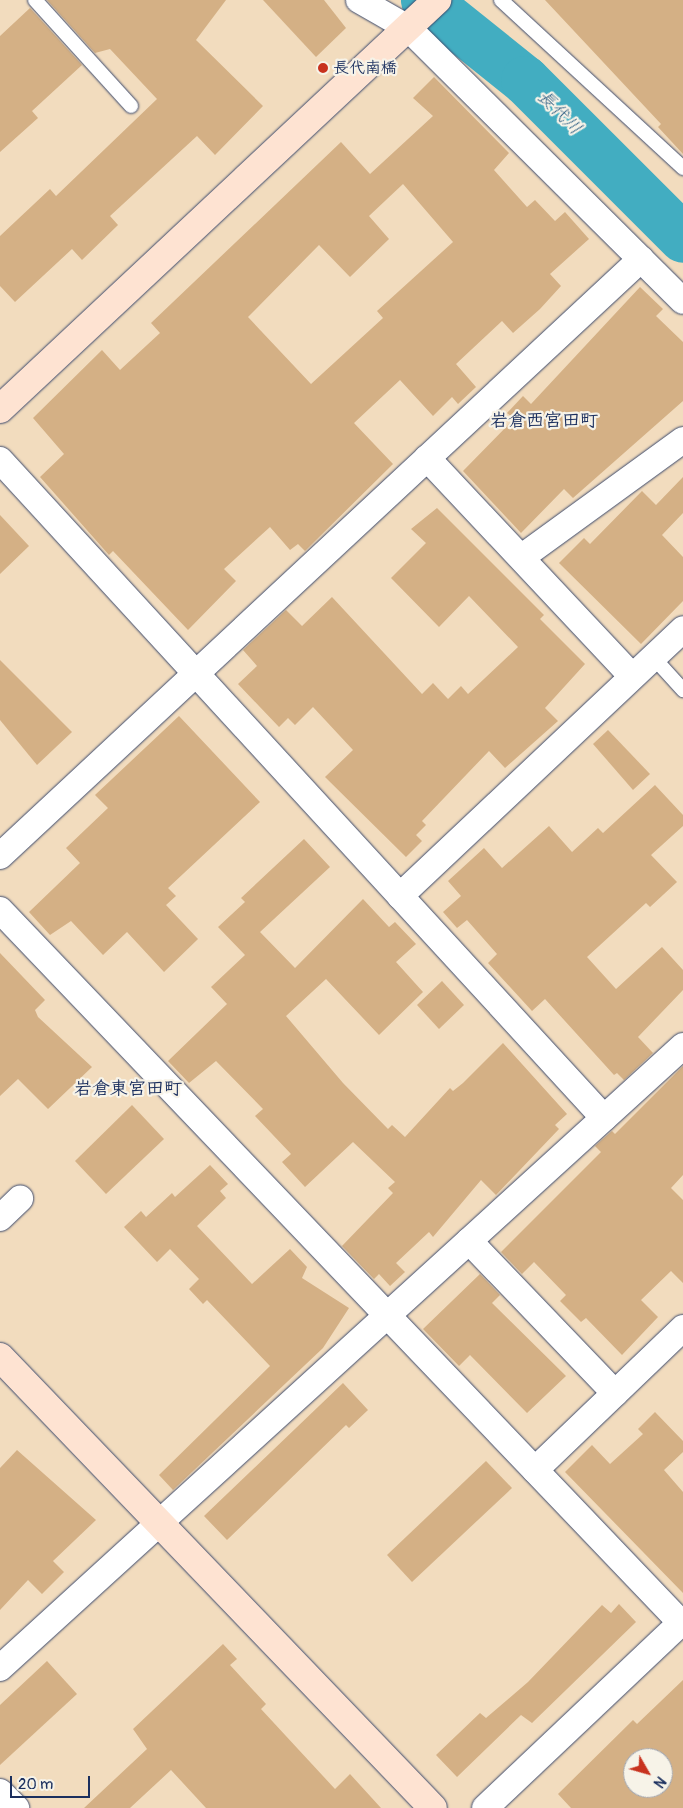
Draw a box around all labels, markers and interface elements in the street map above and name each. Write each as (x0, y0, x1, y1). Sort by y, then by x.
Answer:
place label: 長代南橋 (333, 58, 397, 78)
marker: 長代南橋 (317, 62, 329, 74)
water label: 長代川 (532, 86, 586, 140)
district label: 岩倉西宮田町 (490, 410, 598, 432)
district label: 岩倉東宮田町 (74, 1078, 182, 1100)
north arrow (623, 1748, 673, 1798)
scale bar (12, 1766, 92, 1798)
text: N (650, 1773, 669, 1791)
text: 20 m (18, 1775, 53, 1794)

